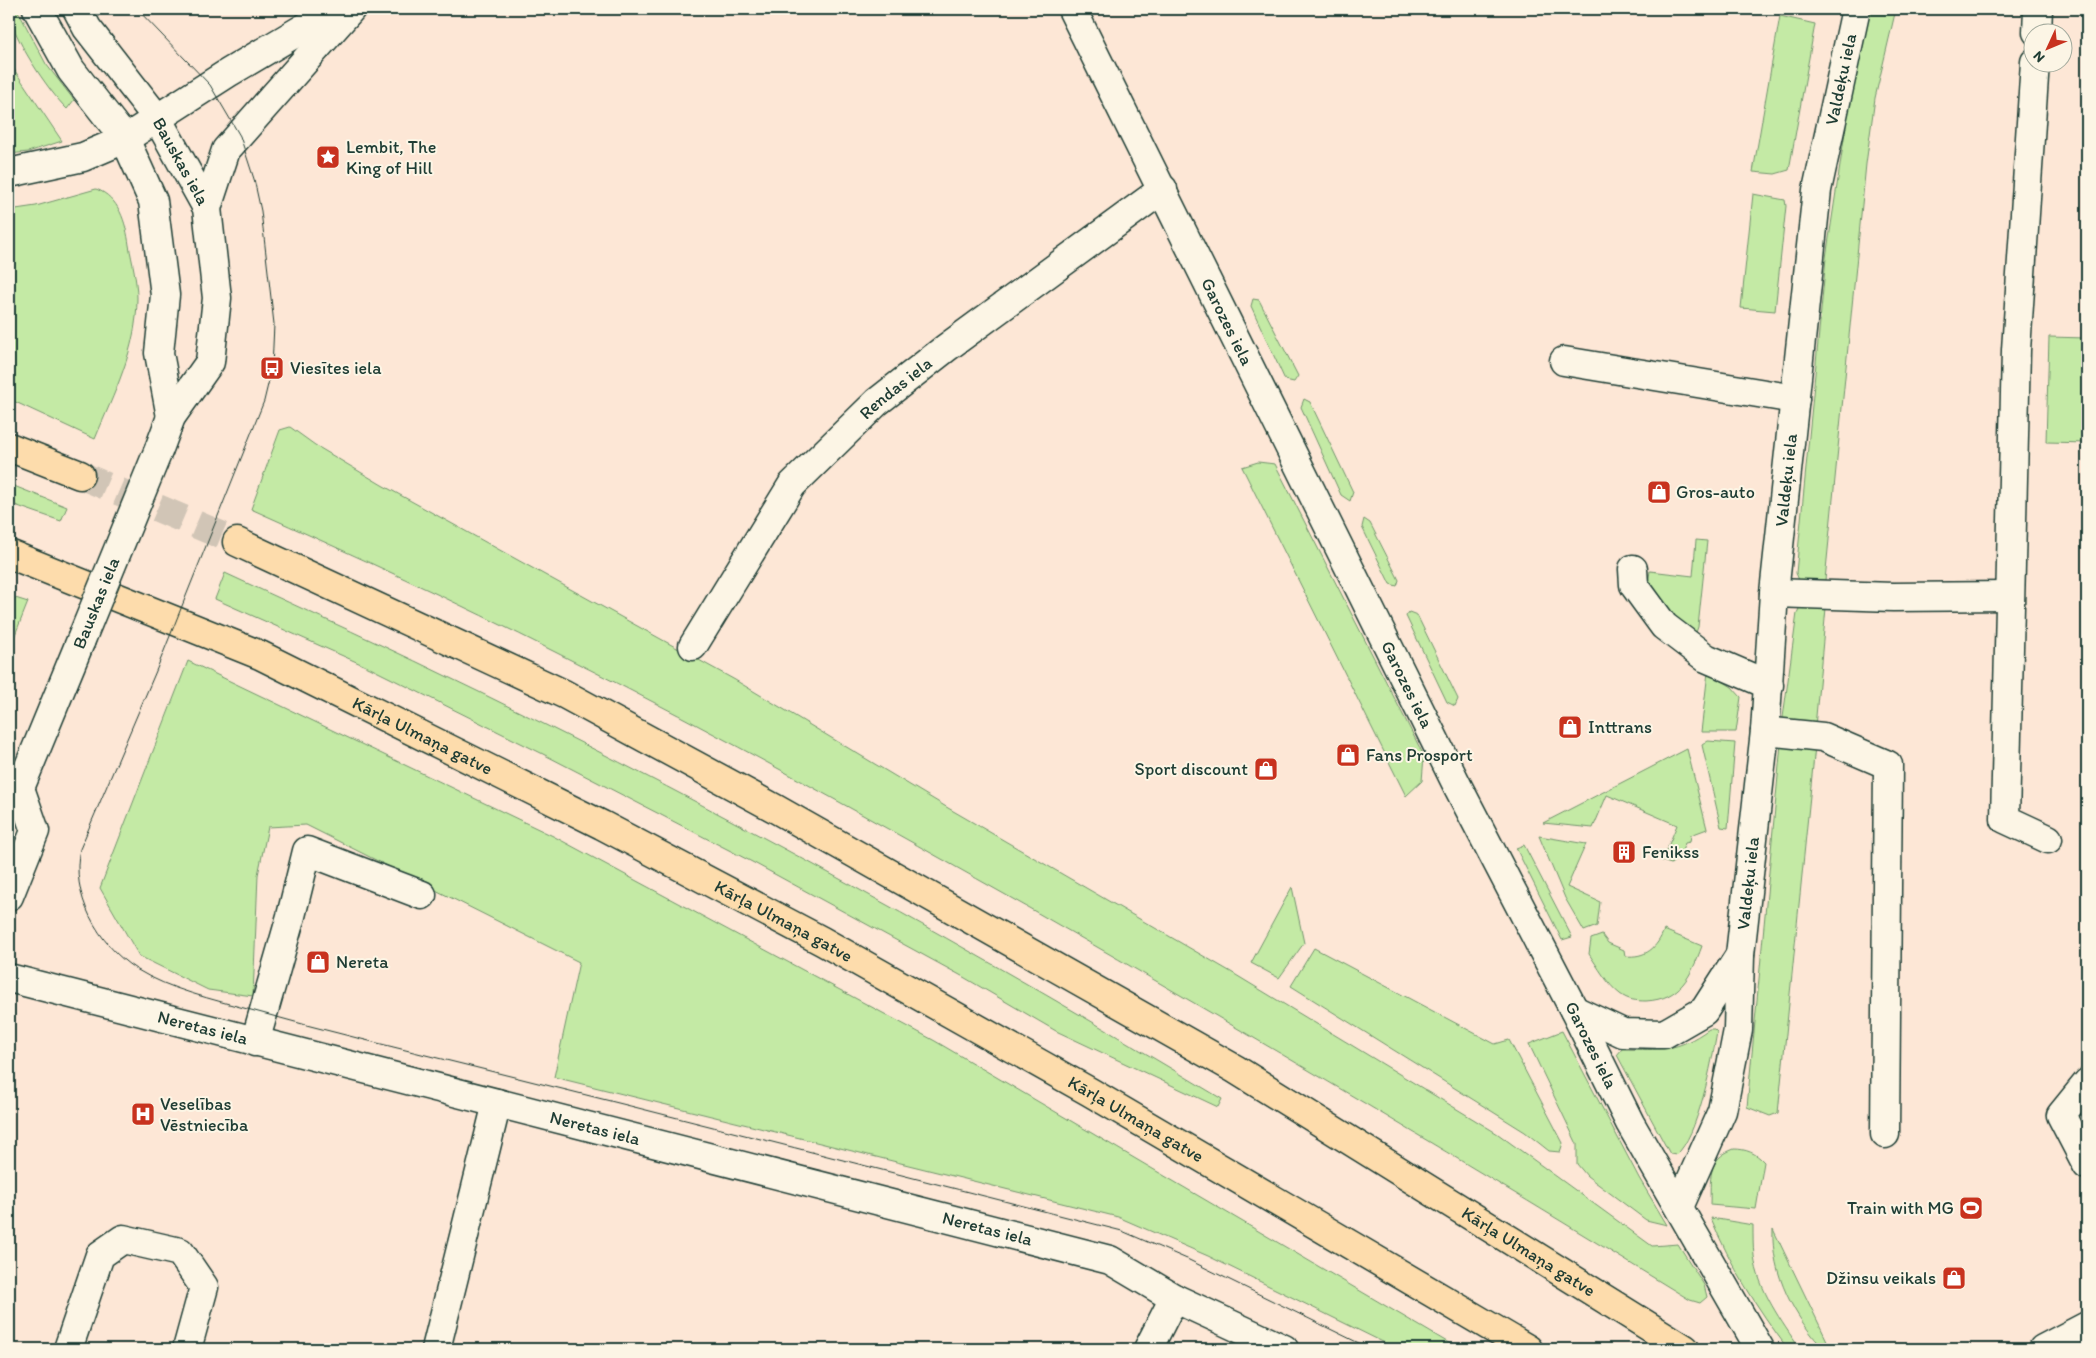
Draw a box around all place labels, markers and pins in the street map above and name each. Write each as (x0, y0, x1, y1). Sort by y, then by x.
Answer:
place label: Lembit, The King of Hill (346, 136, 436, 179)
place icon: Lembit, The King of Hill (315, 144, 341, 170)
bus stop icon: Viesītes iela (259, 355, 285, 381)
place label: Viesītes iela (290, 357, 382, 379)
shop icon: Gros-auto (1646, 479, 1672, 505)
place label: Gros-auto (1676, 481, 1755, 503)
shop icon: Inttrans (1557, 714, 1583, 740)
place label: Inttrans (1588, 716, 1652, 738)
shop icon: Fans Prosport (1335, 742, 1361, 768)
place label: Fans Prosport (1366, 744, 1473, 766)
shop icon: Sport discount (1253, 756, 1279, 782)
place label: Sport discount (1135, 758, 1248, 780)
building icon: Fenikss (1611, 839, 1637, 865)
place label: Fenikss (1642, 841, 1699, 863)
shop icon: Nereta (305, 949, 331, 975)
place label: Nereta (336, 951, 389, 973)
place label: Veselības Vēstniecība (160, 1093, 249, 1136)
hospital icon: Veselības Vēstniecība (130, 1101, 156, 1127)
sports icon: Train with MG (1958, 1195, 1984, 1221)
place label: Train with MG (1847, 1197, 1954, 1219)
shop icon: Džinsu veikals (1941, 1265, 1967, 1291)
place label: Džinsu veikals (1826, 1267, 1936, 1289)

